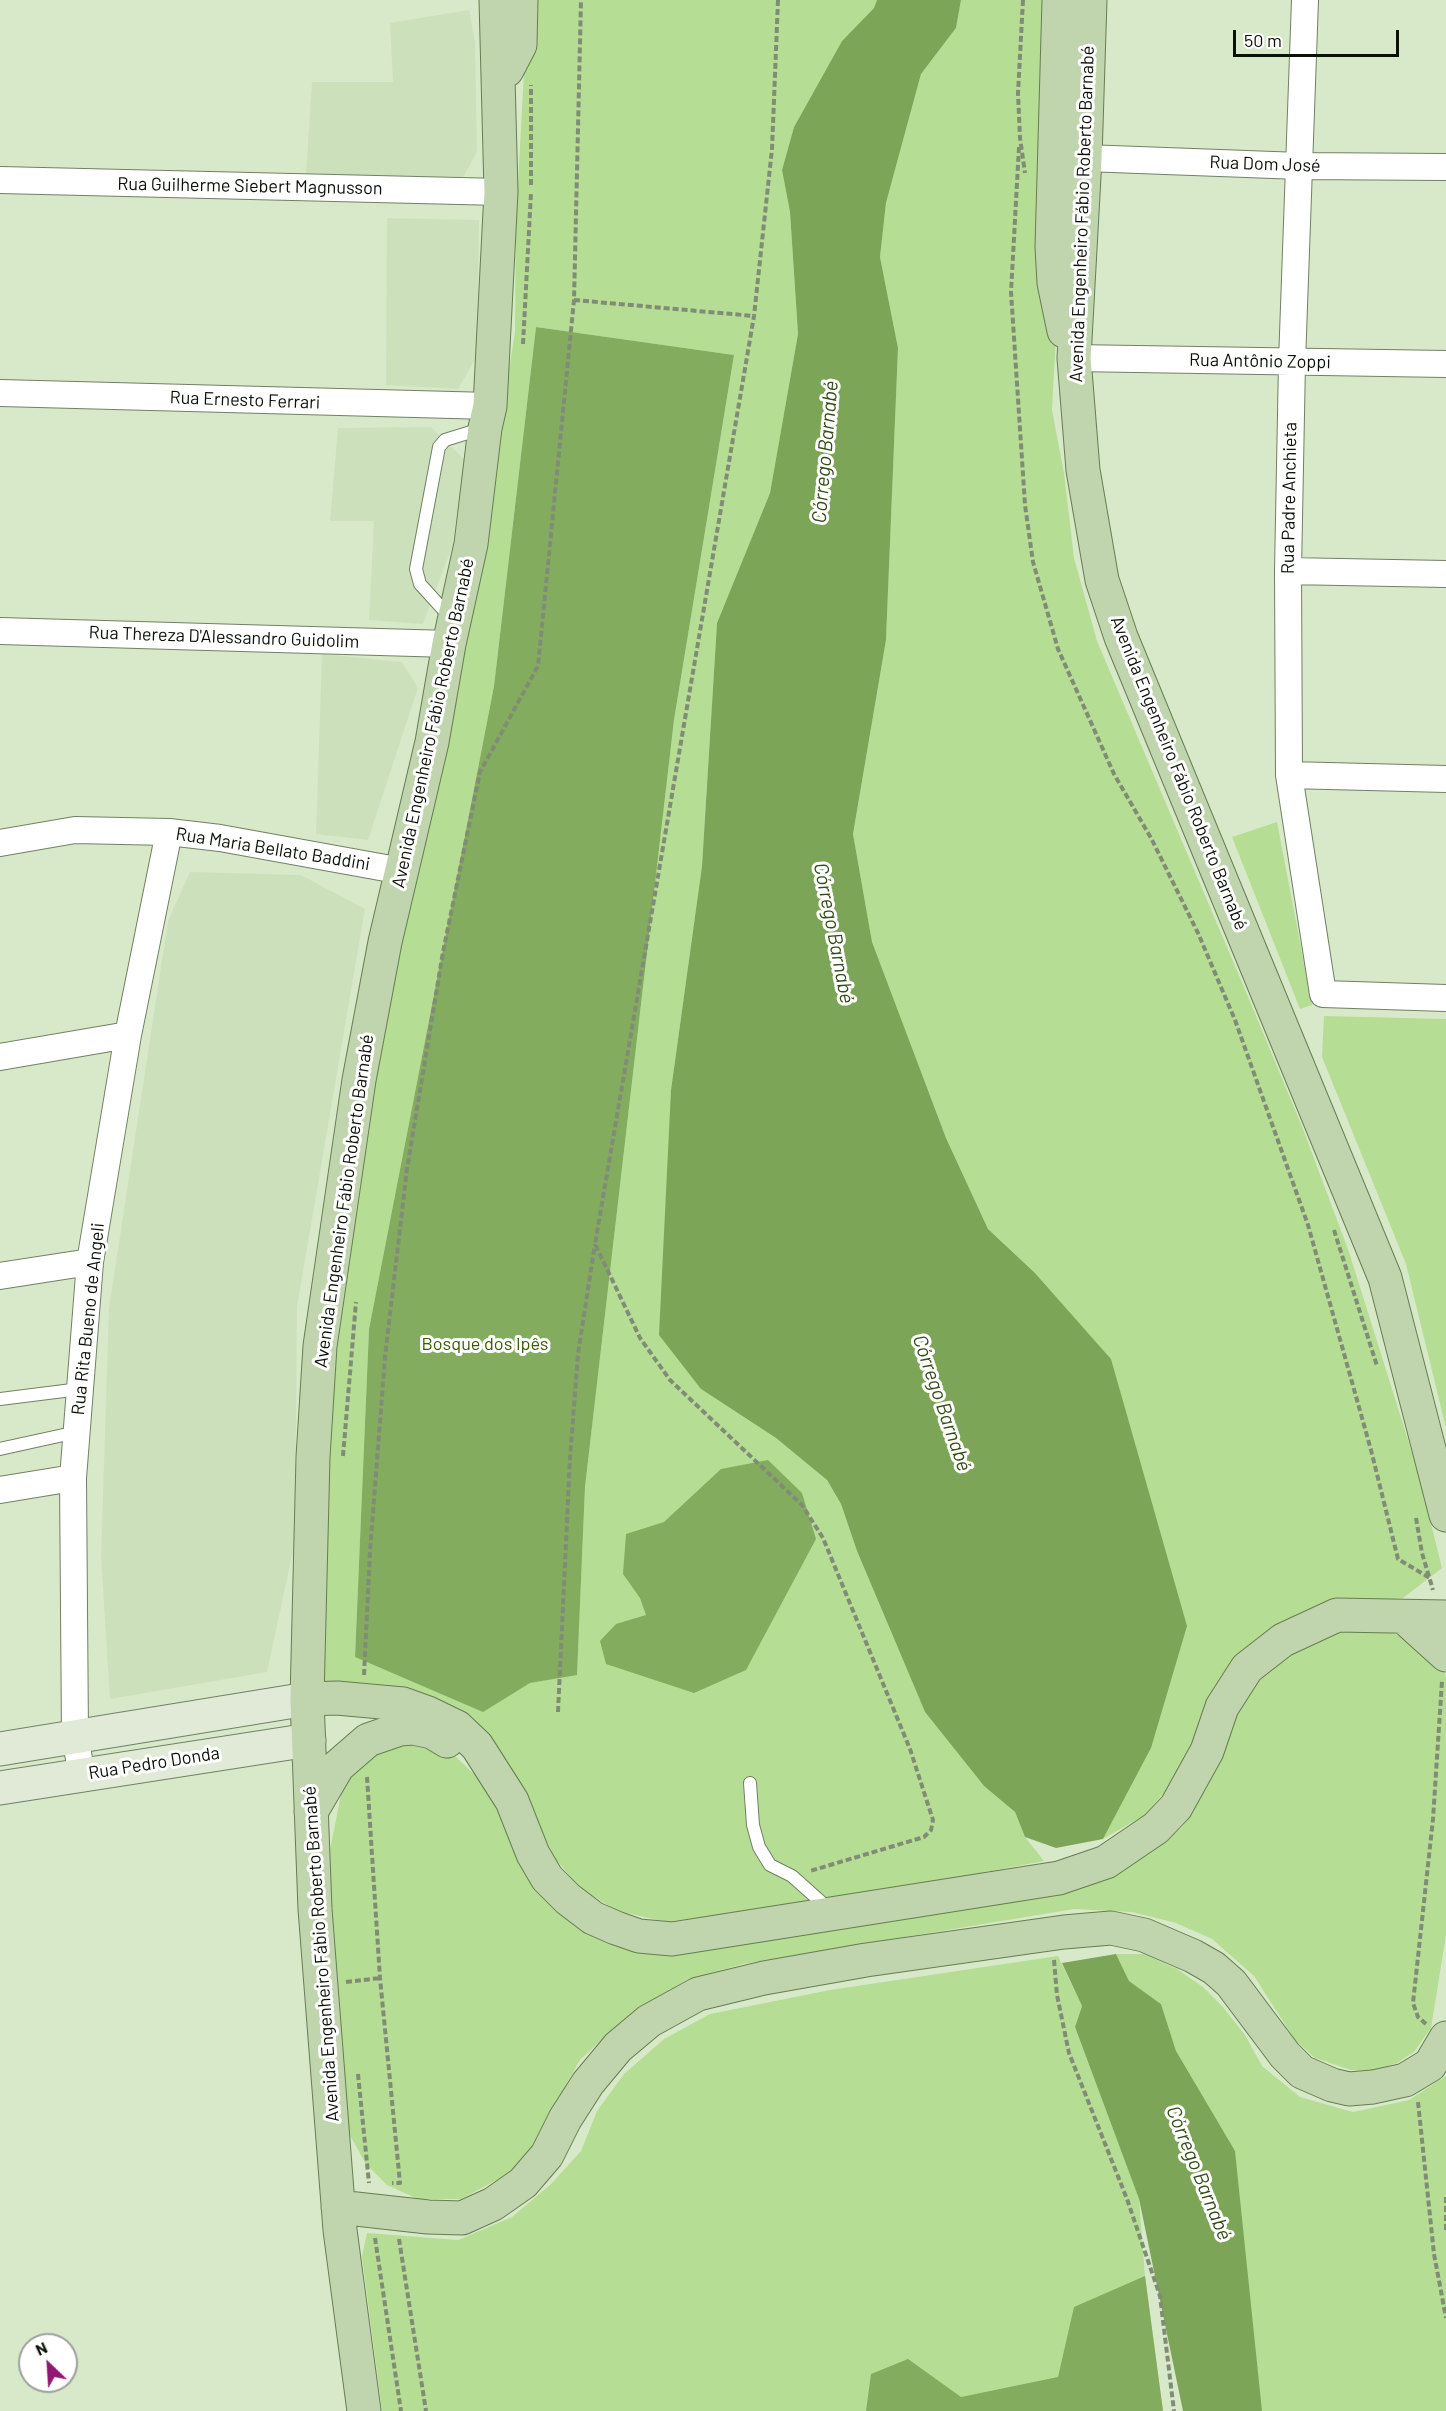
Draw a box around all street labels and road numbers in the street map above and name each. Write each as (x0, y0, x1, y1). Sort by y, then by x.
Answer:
street label: Avenida Engenheiro Fábio Roberto Barnabé (1065, 45, 1099, 383)
street label: Rua Dom José (1209, 151, 1321, 177)
street label: Rua Guilherme Siebert Magnusson (117, 173, 383, 199)
street label: Rua Antônio Zoppi (1189, 349, 1331, 373)
street label: Rua Ernesto Ferrari (169, 387, 321, 413)
street label: Rua Padre Anchieta (1277, 422, 1301, 574)
street label: Avenida Engenheiro Fábio Roberto Barnabé (387, 556, 479, 890)
street label: Avenida Engenheiro Fábio Roberto Barnabé (1106, 613, 1252, 933)
street label: Rua Thereza D'Alessandro Guidolim (88, 621, 360, 653)
street label: Rua Maria Bellato Baddini (174, 823, 372, 875)
street label: Avenida Engenheiro Fábio Roberto Barnabé (310, 1033, 378, 1369)
street label: Rua Rita Bueno de Angeli (67, 1222, 109, 1416)
street label: Rua Pedro Donda (87, 1742, 221, 1784)
street label: Avenida Engenheiro Fábio Roberto Barnabé (298, 1785, 344, 2123)

